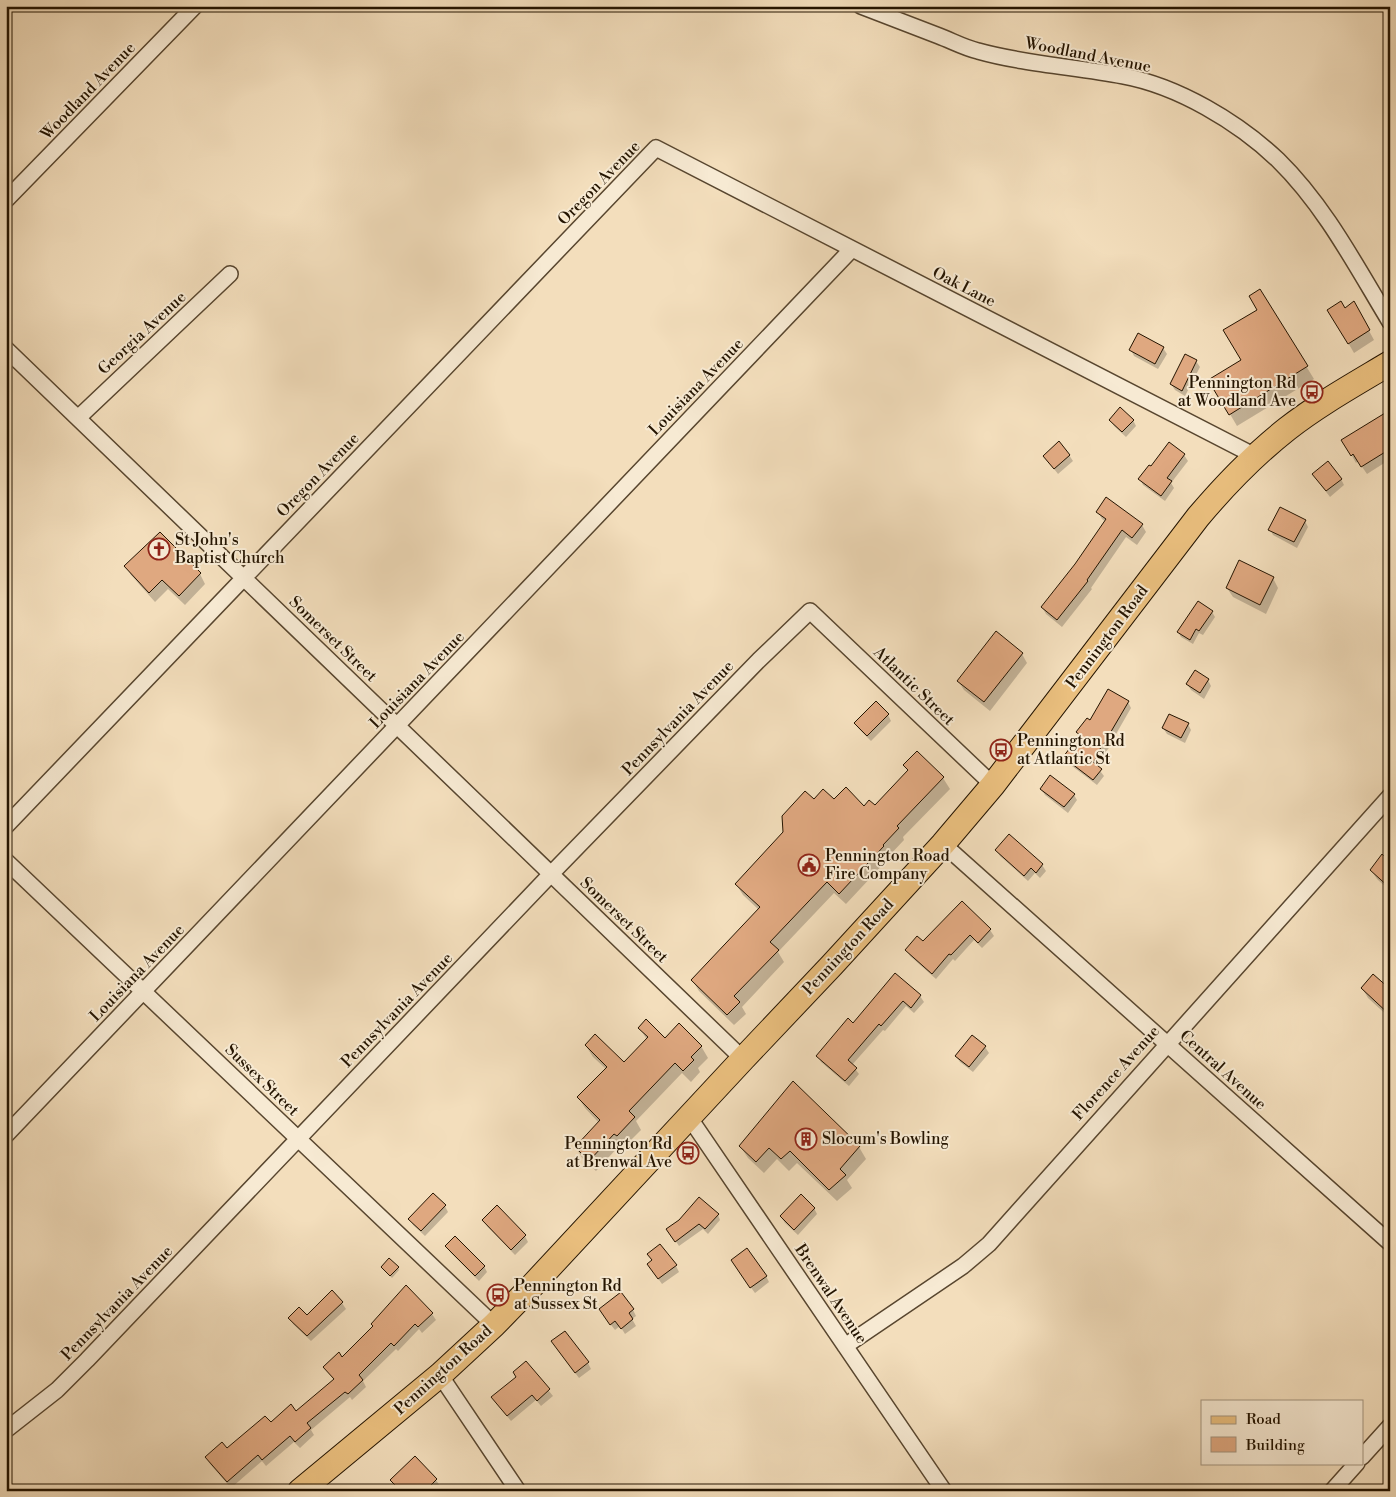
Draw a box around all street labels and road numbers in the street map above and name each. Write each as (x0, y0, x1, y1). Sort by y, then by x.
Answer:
street label: Woodland Avenue (1022, 33, 1153, 77)
street label: Woodland Avenue (36, 38, 140, 145)
street label: Oregon Avenue (554, 136, 644, 230)
street label: Oak Lane (929, 263, 999, 311)
street label: Georgia Avenue (94, 287, 190, 379)
street label: Louisiana Avenue (644, 334, 748, 440)
street label: Oregon Avenue (273, 428, 363, 522)
street label: Pennington Road (1062, 581, 1152, 693)
street label: Somerset Street (285, 592, 381, 686)
street label: Louisiana Avenue (365, 627, 469, 733)
street label: Atlantic Street (869, 642, 959, 730)
street label: Pennsylvania Avenue (618, 656, 738, 780)
street label: Somerset Street (576, 873, 672, 967)
street label: Pennington Road (798, 895, 898, 999)
street label: Louisiana Avenue (85, 920, 189, 1026)
street label: Pennsylvania Avenue (337, 948, 457, 1072)
street label: Florence Avenue (1068, 1021, 1164, 1125)
street label: Central Avenue (1175, 1026, 1271, 1114)
street label: Sussex Street (221, 1040, 303, 1120)
street label: Brenwal Avenue (790, 1240, 872, 1348)
street label: Pennsylvania Avenue (57, 1241, 177, 1365)
street label: Pennington Road (390, 1321, 496, 1419)

